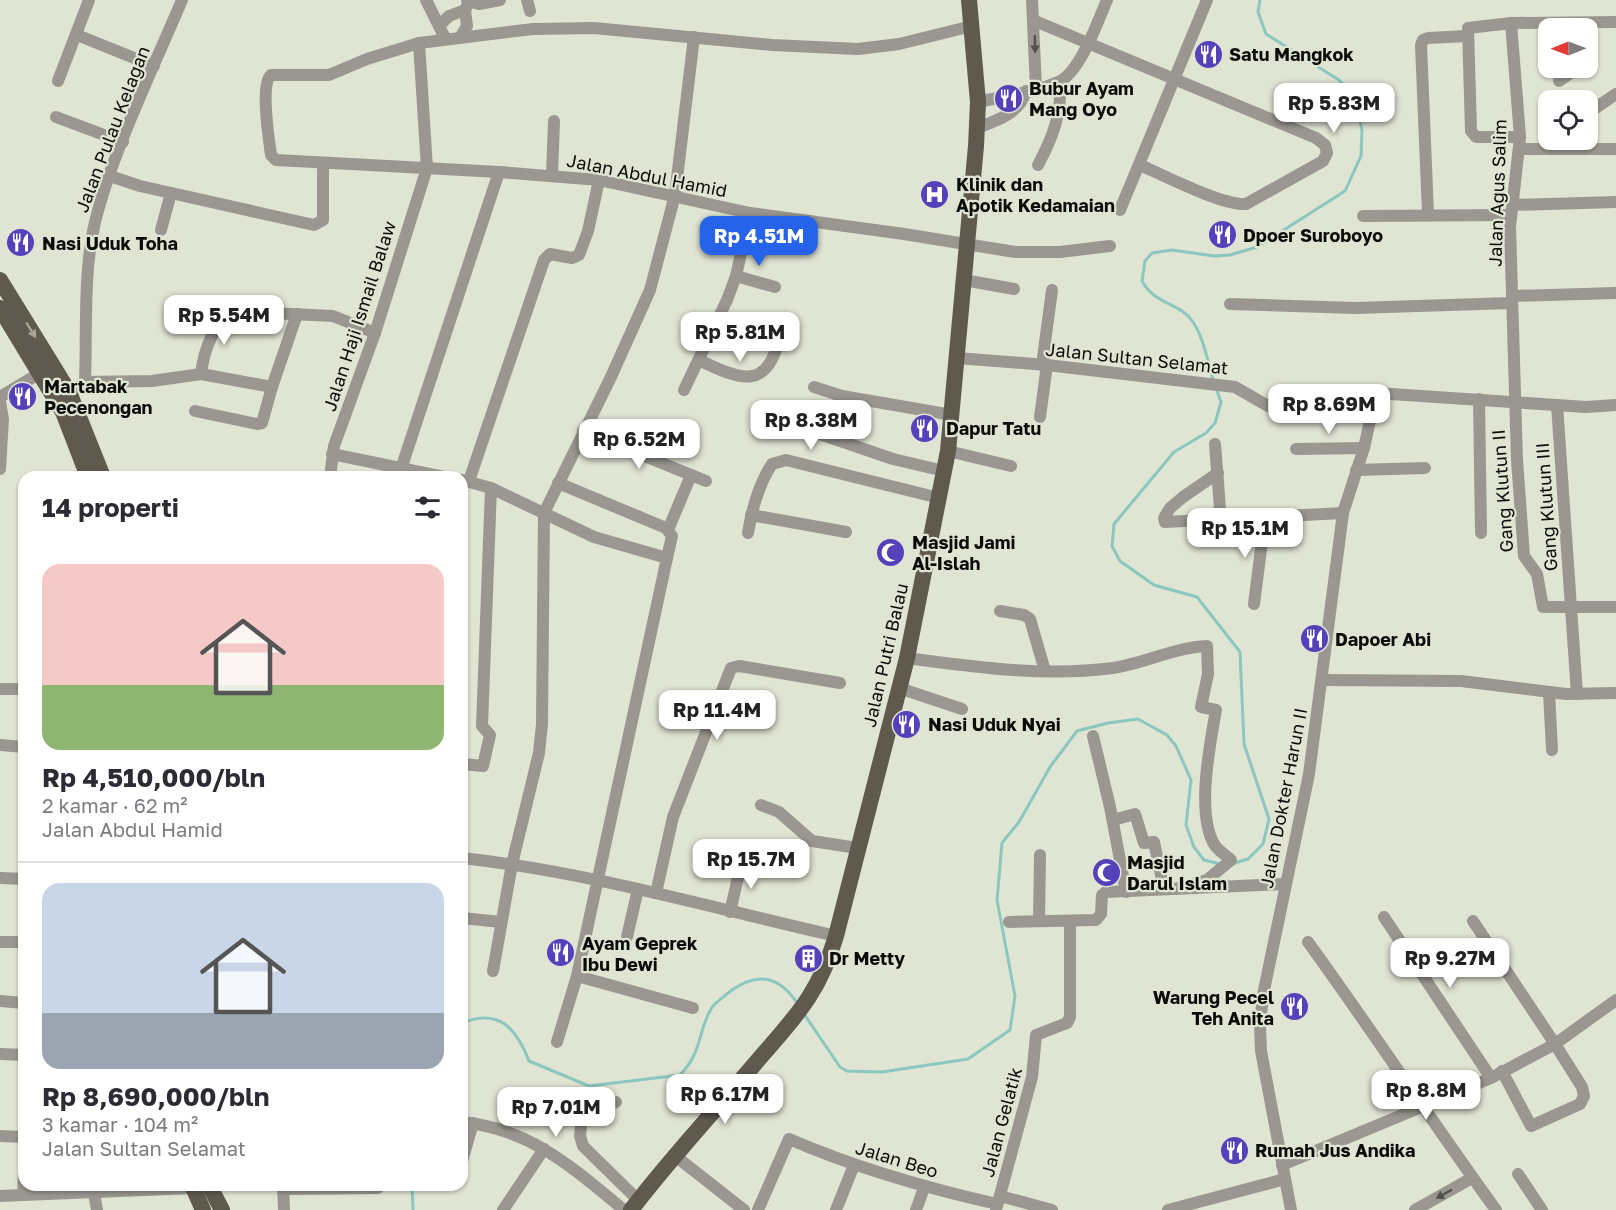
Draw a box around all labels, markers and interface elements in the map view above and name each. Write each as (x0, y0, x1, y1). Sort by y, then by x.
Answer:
north arrow (1538, 18, 1598, 78)
map controls (1538, 18, 1598, 150)
one-way arrow (1030, 34, 1040, 53)
restaurant icon: Satu Mangkok (1192, 38, 1224, 70)
street label: Jalan Pulau Kelagan (70, 43, 154, 215)
place label: Satu Mangkok (1229, 43, 1354, 65)
place label: Bubur Ayam Mang Oyo (1029, 77, 1134, 120)
restaurant icon: Bubur Ayam Mang Oyo (992, 82, 1024, 114)
pin: Rp 5.83M (1272, 83, 1396, 134)
text: Rp 5.83M (1288, 90, 1380, 114)
button: locate (1538, 90, 1598, 150)
street label: Jalan Agus Salim (1483, 119, 1511, 267)
street label: Jalan Abdul Hamid (565, 149, 729, 201)
place label: Klinik dan Apotik Kedamaian (956, 173, 1115, 216)
hospital icon: Klinik dan Apotik Kedamaian (919, 178, 951, 210)
pin: Rp 4.51M (697, 216, 821, 267)
street label: Jalan Haji Ismail Balaw (318, 218, 400, 414)
restaurant icon: Dpoer Suroboyo (1206, 219, 1238, 251)
text: Rp 4.51M (714, 223, 804, 247)
place label: Dpoer Suroboyo (1243, 224, 1383, 246)
restaurant icon: Nasi Uduk Toha (5, 227, 37, 259)
place label: Nasi Uduk Toha (42, 232, 178, 254)
pin: Rp 5.54M (162, 295, 286, 346)
text: Rp 5.54M (178, 302, 270, 326)
pin: Rp 5.81M (678, 312, 802, 363)
text: Rp 5.81M (695, 319, 785, 343)
one-way arrow (25, 322, 36, 338)
street label: Jalan Sultan Selamat (1045, 337, 1229, 379)
place label: Martabak Pecenongan (44, 375, 153, 418)
restaurant icon: Martabak Pecenongan (7, 380, 39, 412)
pin: Rp 8.69M (1267, 384, 1391, 435)
text: Rp 8.69M (1282, 391, 1376, 415)
pin: Rp 8.38M (749, 400, 873, 451)
text: Rp 8.38M (764, 407, 858, 431)
restaurant icon: Dapur Tatu (909, 412, 941, 444)
place label: Dapur Tatu (946, 417, 1041, 439)
pin: Rp 6.52M (577, 419, 701, 470)
text: Rp 6.52M (593, 426, 685, 450)
street label: Gang Klutun II (1487, 429, 1517, 553)
street label: Gang Klutun III (1531, 442, 1561, 572)
icon: filters (411, 491, 444, 524)
text: 14 properti (42, 492, 179, 523)
pin: Rp 15.1M (1183, 508, 1307, 559)
text: Rp 15.1M (1201, 515, 1289, 539)
place label: Masjid Jami Al-Islah (912, 531, 1015, 574)
mosque icon: Masjid Jami Al-Islah (875, 536, 907, 568)
street label: Jalan Putri Balau (858, 581, 912, 729)
icon: home (189, 603, 297, 711)
restaurant icon: Dapoer Abi (1298, 623, 1330, 655)
place label: Dapoer Abi (1335, 628, 1431, 650)
pin: Rp 11.4M (655, 690, 779, 741)
text: Rp 11.4M (673, 697, 761, 721)
street label: Jalan Dokter Harun II (1255, 706, 1311, 890)
restaurant icon: Nasi Uduk Nyai (891, 708, 923, 740)
place label: Nasi Uduk Nyai (928, 713, 1061, 735)
text: Rp 4,510,000/bln (42, 762, 265, 793)
text: 2 kamar · 62 m² (42, 793, 187, 817)
text: Jalan Abdul Hamid (42, 817, 223, 841)
pin: Rp 15.7M (689, 839, 813, 890)
text: Rp 15.7M (707, 846, 795, 870)
place label: Masjid Darul Islam (1127, 851, 1227, 894)
mosque icon: Masjid Darul Islam (1090, 856, 1122, 888)
icon: home (189, 922, 297, 1030)
place label: Ayam Geprek Ibu Dewi (582, 932, 698, 975)
restaurant icon: Ayam Geprek Ibu Dewi (545, 937, 577, 969)
pin: Rp 9.27M (1388, 938, 1512, 989)
building icon: Dr Metty (792, 942, 824, 974)
text: Rp 9.27M (1404, 945, 1496, 969)
place label: Dr Metty (829, 947, 905, 969)
place label: Warung Pecel Teh Anita (1153, 986, 1274, 1029)
restaurant icon: Warung Pecel Teh Anita (1279, 991, 1311, 1023)
street label: Jalan Gelatik (976, 1065, 1026, 1179)
pin: Rp 8.8M (1371, 1070, 1481, 1121)
pin: Rp 6.17M (663, 1074, 787, 1125)
text: Rp 8.8M (1386, 1077, 1467, 1101)
text: Rp 8,690,000/bln (42, 1081, 269, 1112)
text: Rp 6.17M (680, 1081, 770, 1105)
pin: Rp 7.01M (494, 1087, 618, 1138)
text: Rp 7.01M (511, 1094, 601, 1118)
text: 3 kamar · 104 m² (42, 1112, 198, 1136)
restaurant icon: Rumah Jus Andika (1218, 1134, 1250, 1166)
text: Jalan Sultan Selamat (42, 1136, 246, 1160)
street label: Jalan Beo (853, 1136, 941, 1182)
place label: Rumah Jus Andika (1255, 1139, 1415, 1161)
one-way arrow (1435, 1189, 1452, 1199)

